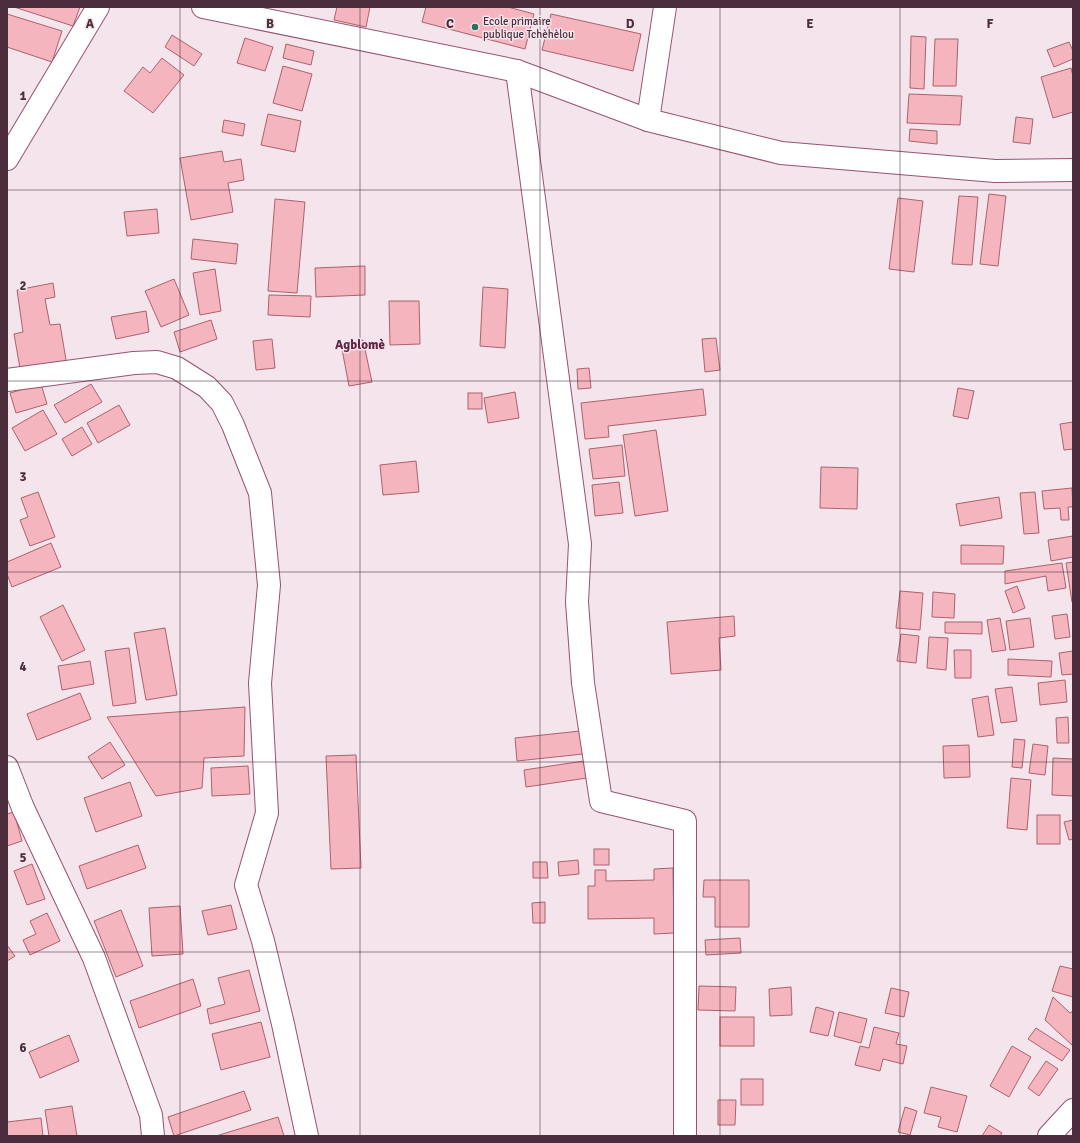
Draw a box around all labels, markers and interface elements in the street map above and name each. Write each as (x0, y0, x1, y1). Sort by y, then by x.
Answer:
place label: Ecole primaire publique Tchèhèlou (483, 15, 574, 41)
text: A (86, 16, 95, 32)
text: B (266, 16, 274, 32)
text: C (446, 16, 454, 32)
text: D (626, 16, 635, 32)
text: E (806, 16, 814, 32)
text: F (987, 16, 994, 32)
marker: Ecole primaire publique Tchèhèlou (470, 22, 480, 32)
text: 1 (19, 88, 27, 104)
text: 2 (19, 278, 27, 294)
district label: Agblomè (335, 337, 385, 353)
text: 3 (19, 469, 27, 485)
text: 4 (19, 659, 27, 675)
text: 5 (19, 850, 27, 866)
text: 6 (19, 1040, 27, 1056)

